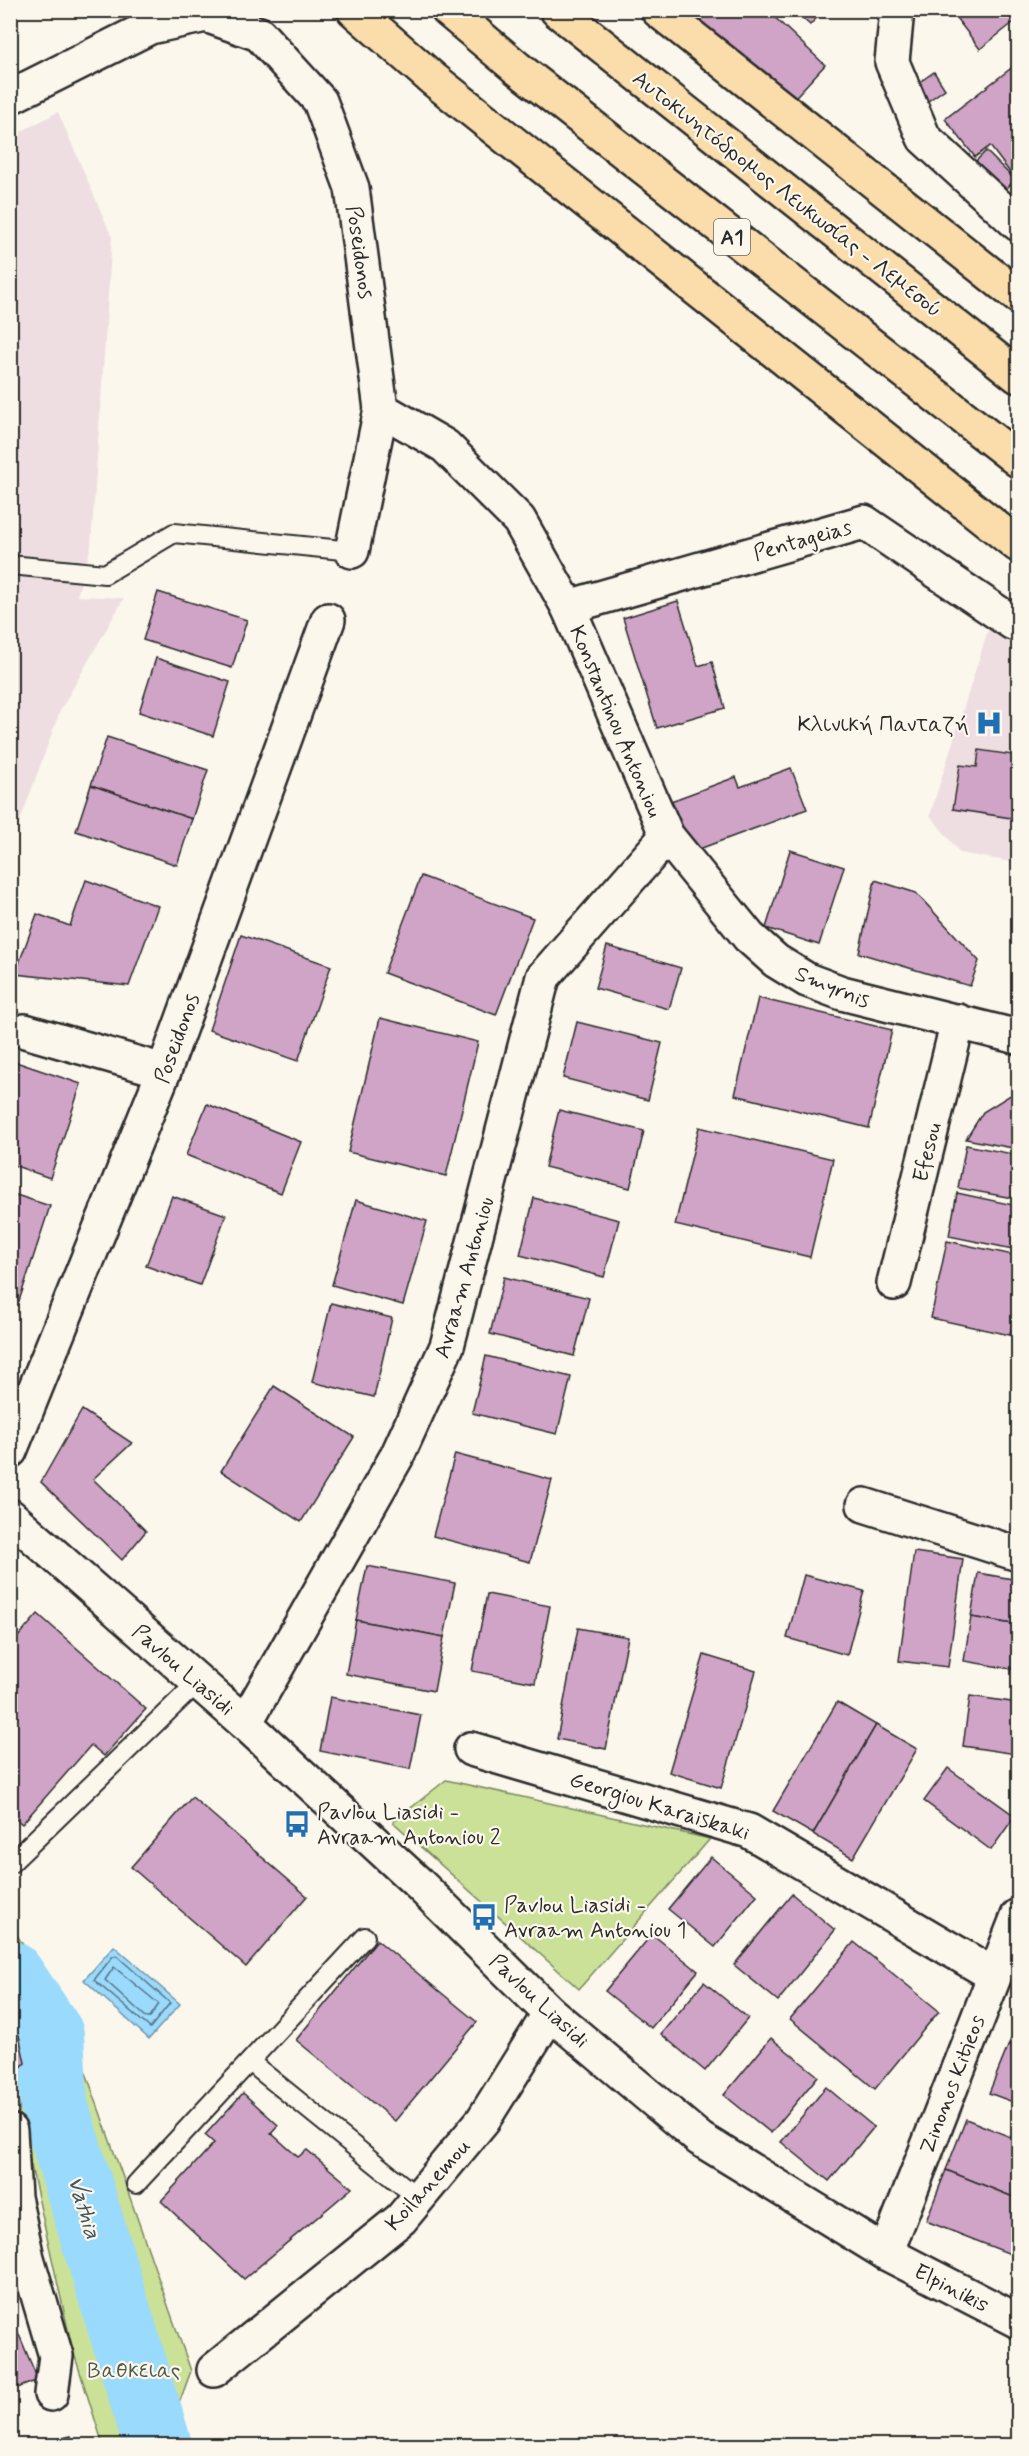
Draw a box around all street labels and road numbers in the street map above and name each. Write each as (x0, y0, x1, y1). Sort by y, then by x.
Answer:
street label: Αυτοκινητόδρομος Λευκωσίας - Λεμεσού (626, 65, 947, 324)
street label: Poseidonos (339, 204, 379, 301)
road number: A1 (714, 219, 750, 255)
street label: Pentageias (750, 513, 855, 569)
street label: Konstantinou Antoniou (562, 622, 668, 822)
street label: Smyrnis (791, 960, 874, 1016)
street label: Poseidonos (149, 990, 207, 1088)
street label: Efesou (907, 1120, 949, 1185)
street label: Avraam Antoniou (428, 1194, 501, 1362)
street label: Pavlou Liasidi (126, 1618, 240, 1723)
street label: Georgiou Karaiskaki (565, 1766, 753, 1851)
street label: Pavlou Liasidi (483, 1948, 594, 2055)
street label: Zinonos Kitieos (914, 2011, 992, 2158)
street label: Koilanemou (380, 2133, 477, 2237)
street label: Elpinikis (909, 2258, 994, 2320)

